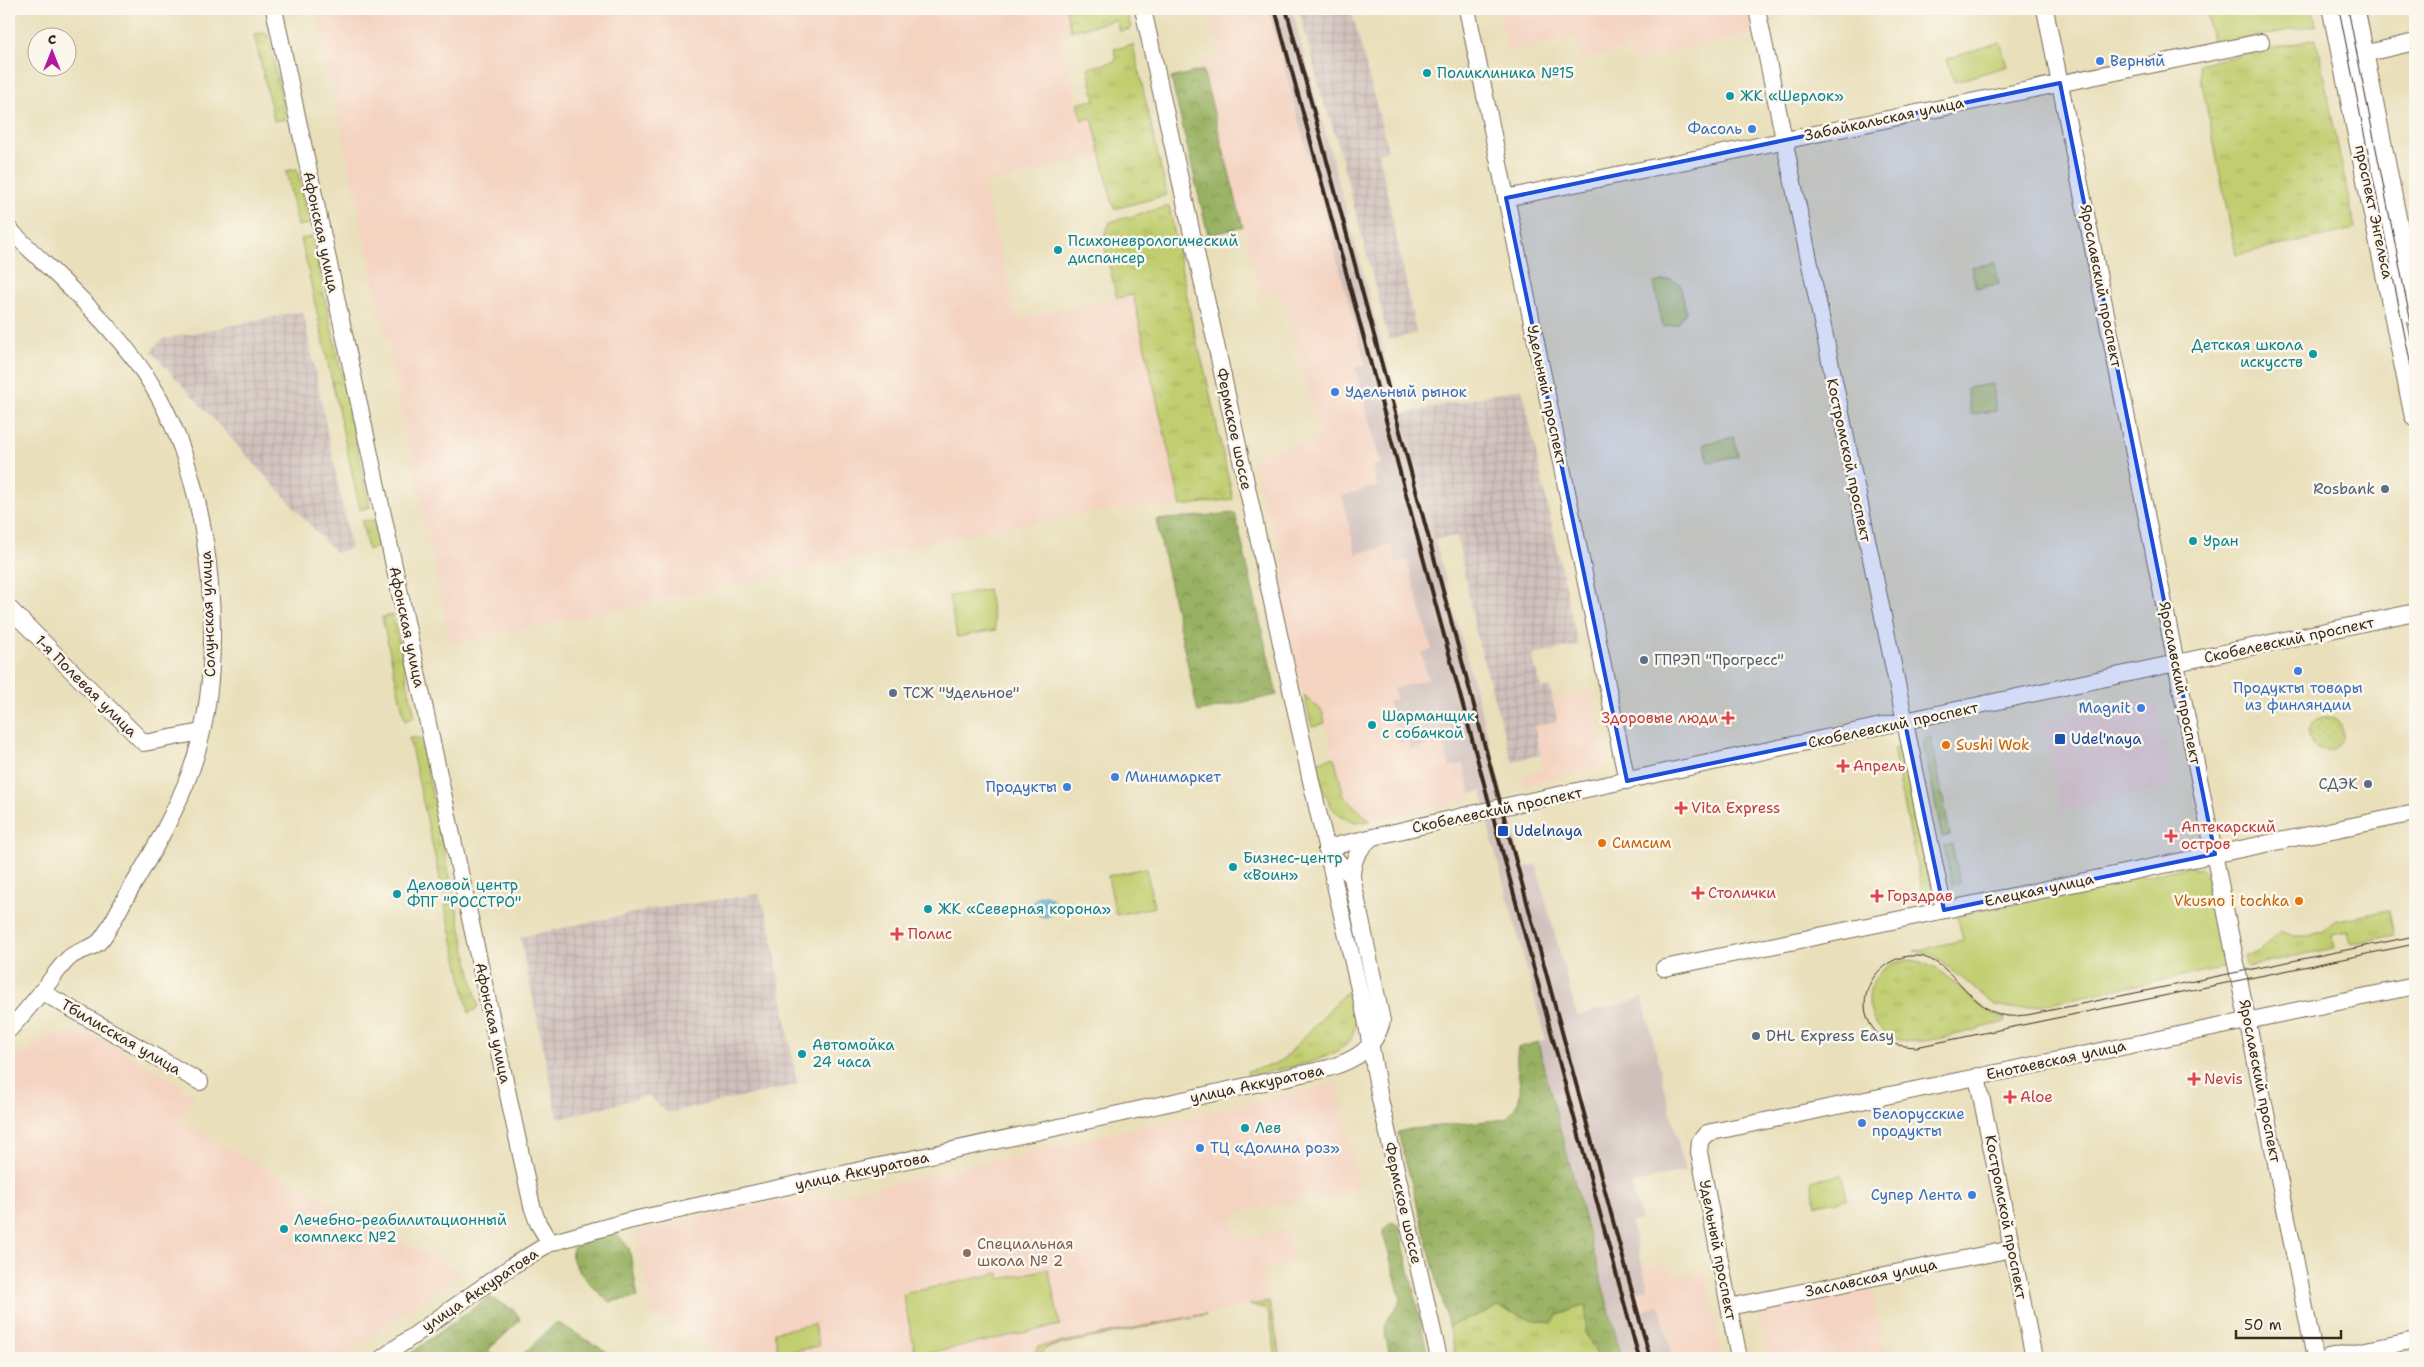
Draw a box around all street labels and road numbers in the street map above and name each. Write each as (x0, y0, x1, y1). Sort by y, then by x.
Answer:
street label: Забайкальская улица (1802, 92, 1966, 146)
street label: проспект Энгельса (2350, 143, 2398, 281)
street label: Афонская улица (298, 170, 344, 295)
street label: Ярославский проспект (2075, 203, 2127, 370)
street label: Удельный проспект (1522, 323, 1572, 467)
street label: Фермское шоссе (1211, 366, 1257, 492)
street label: Костромской проспект (1822, 376, 1876, 544)
street label: Солунская улица (196, 550, 220, 677)
street label: Афонская улица (384, 565, 430, 690)
street label: Ярославский проспект (2154, 600, 2206, 767)
street label: Скобелевский проспект (2202, 612, 2376, 668)
street label: 1-я Полевая улица (31, 631, 142, 742)
street label: Скобелевский проспект (1806, 697, 1980, 753)
street label: Скобелевский проспект (1410, 782, 1584, 838)
street label: Елецкая улица (1983, 869, 2096, 911)
street label: Афонская улица (470, 961, 516, 1086)
street label: Тбилисская улица (57, 994, 185, 1080)
street label: Ярославский проспект (2234, 998, 2286, 1165)
street label: Енотаевская улица (1984, 1035, 2128, 1085)
street label: улица Аккуратова (1188, 1060, 1326, 1108)
street label: Костромской проспект (1980, 1133, 2032, 1301)
street label: Фермское шоссе (1379, 1140, 1427, 1266)
street label: улица Аккуратова (793, 1147, 931, 1195)
street label: Удельный проспект (1695, 1178, 1741, 1322)
street label: улица Аккуратова (418, 1243, 543, 1336)
street label: Заславская улица (1803, 1254, 1939, 1302)

